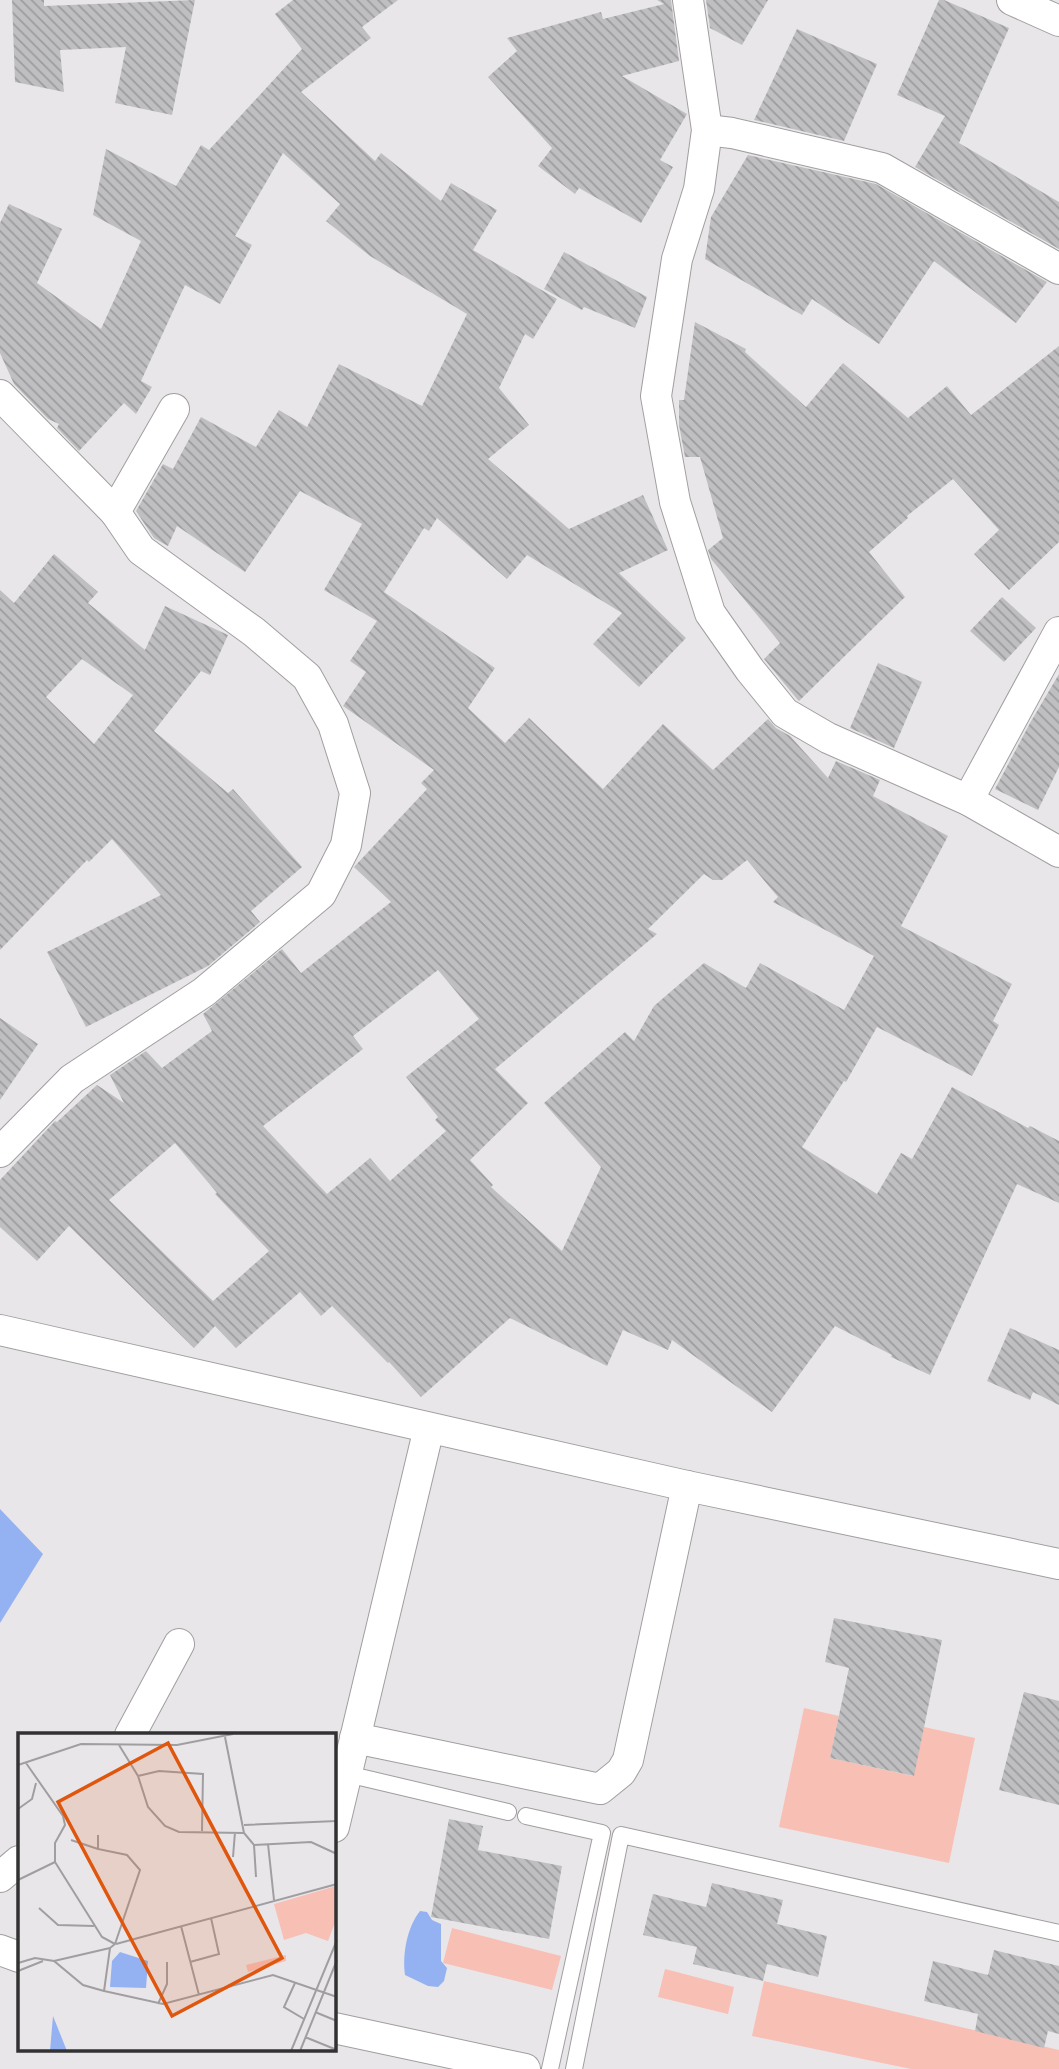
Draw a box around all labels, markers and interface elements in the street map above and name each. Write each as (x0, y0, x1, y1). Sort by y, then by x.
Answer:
inset map (18, 1733, 336, 2052)

